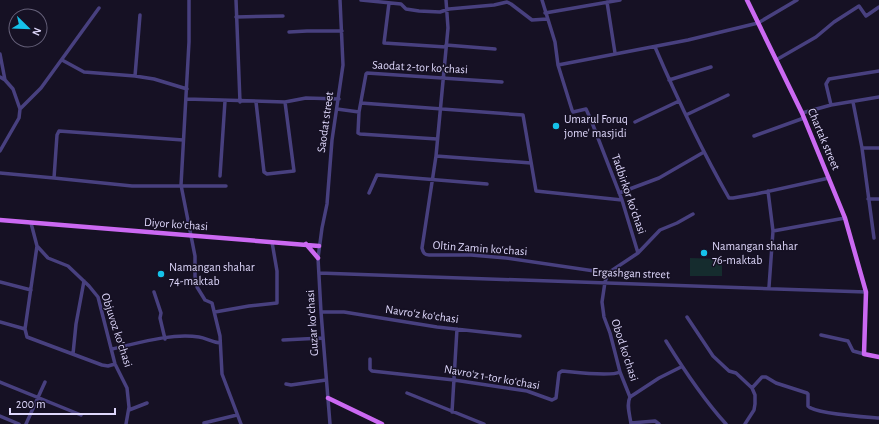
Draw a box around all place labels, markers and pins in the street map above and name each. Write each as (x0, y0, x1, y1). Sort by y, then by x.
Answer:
place label: Umarul Foruq jome' masjidi (564, 113, 628, 140)
marker: Umarul Foruq jome' masjidi (551, 121, 561, 131)
place label: Namangan shahar 76-maktab (712, 240, 798, 266)
marker: Namangan shahar 76-maktab (699, 248, 709, 258)
place label: Namangan shahar 74-maktab (169, 261, 255, 287)
marker: Namangan shahar 74-maktab (156, 269, 166, 279)

